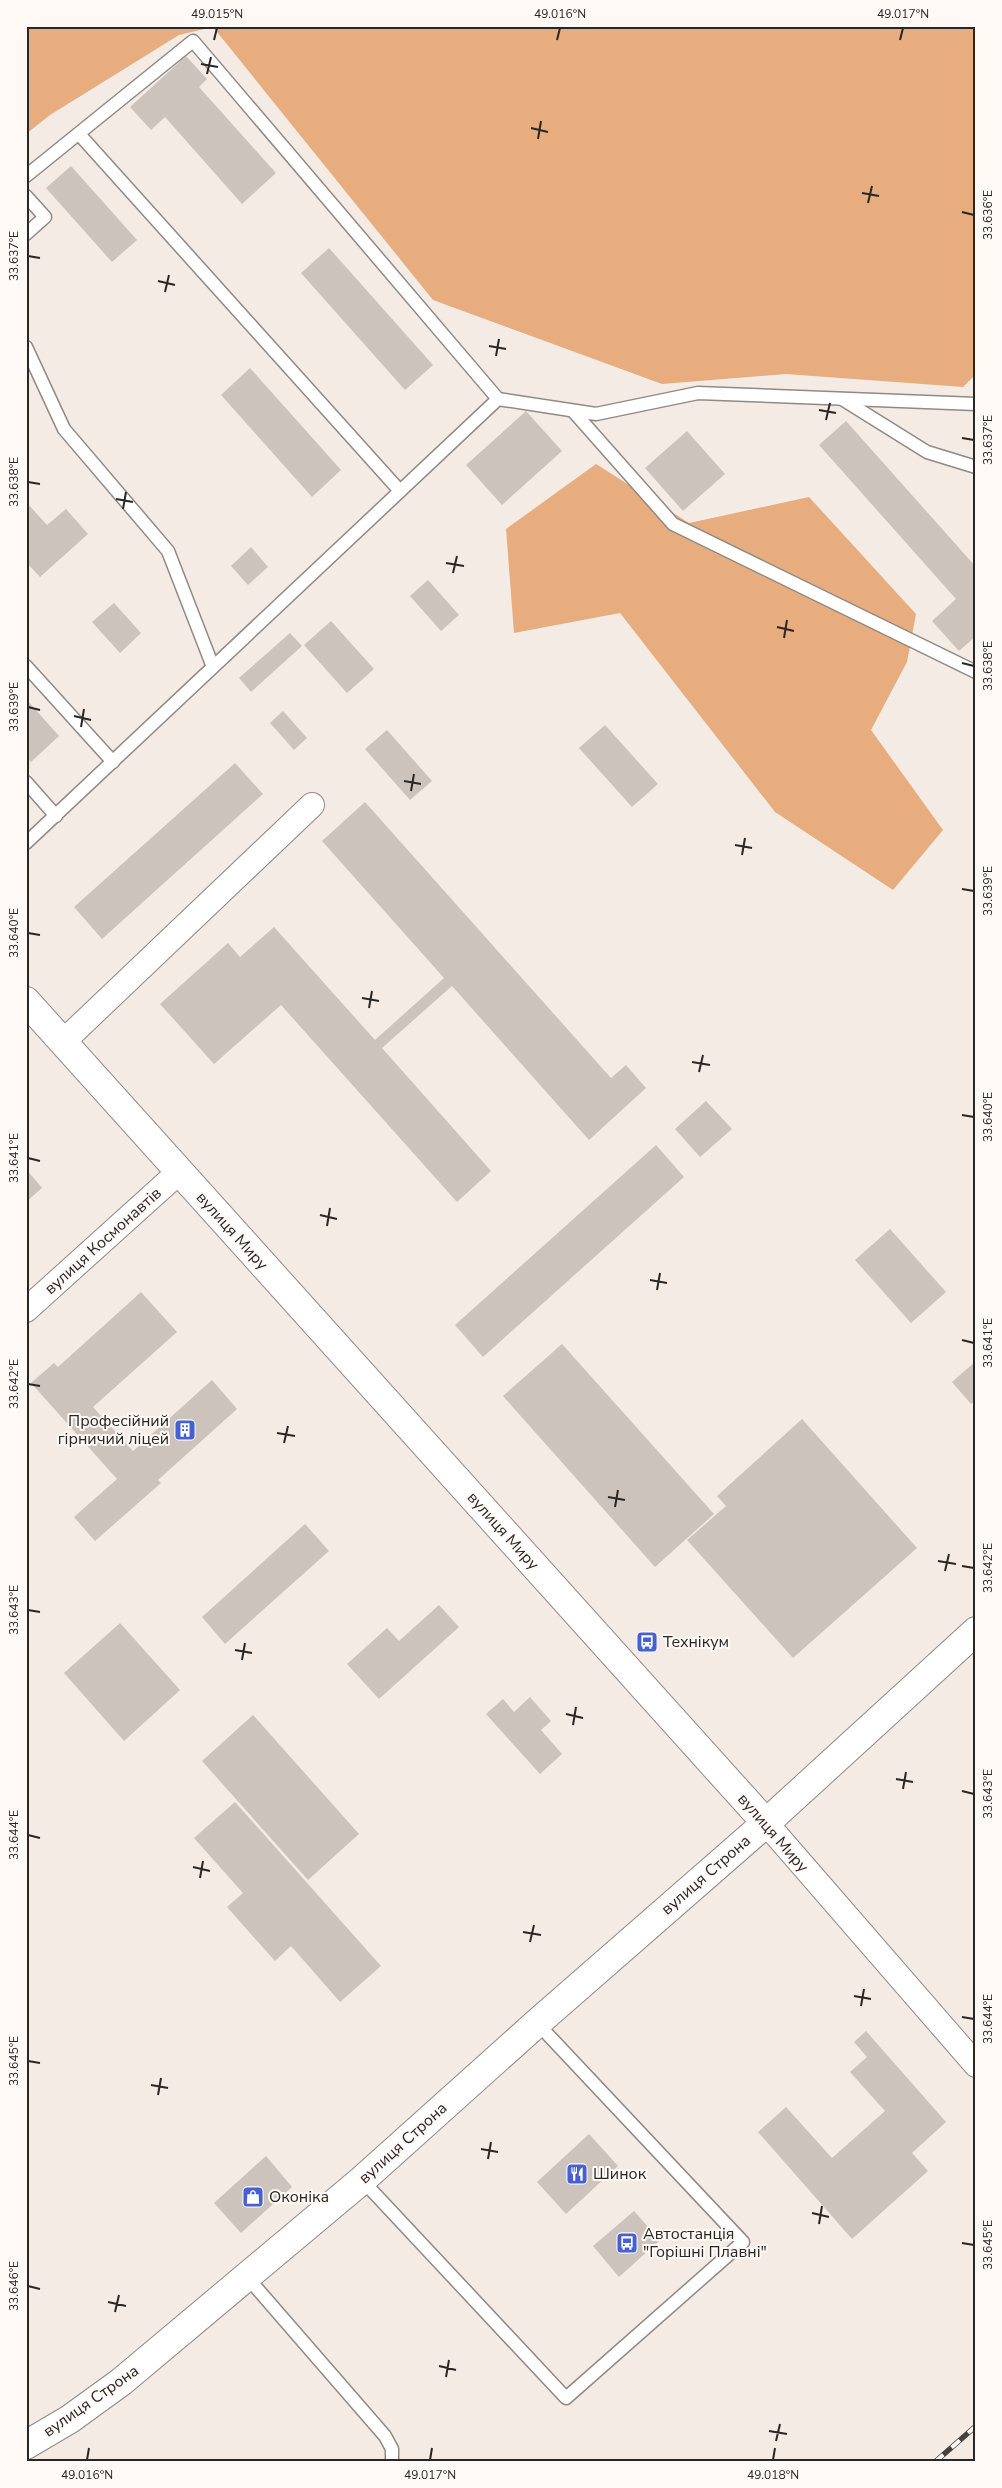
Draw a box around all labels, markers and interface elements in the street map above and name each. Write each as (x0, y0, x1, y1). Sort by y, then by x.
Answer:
text: 49.015°N (191, 6, 243, 22)
text: 49.016°N (534, 6, 586, 22)
text: 49.017°N (877, 6, 929, 22)
text: 33.636°E (980, 190, 996, 240)
text: 33.637°E (6, 231, 22, 281)
text: 33.637°E (980, 415, 996, 465)
text: 33.638°E (6, 457, 22, 507)
text: 33.638°E (980, 641, 996, 691)
text: 33.639°E (6, 682, 22, 732)
text: 33.639°E (980, 866, 996, 916)
text: 33.640°E (6, 908, 22, 958)
text: 33.640°E (980, 1092, 996, 1142)
text: 33.641°E (6, 1133, 22, 1183)
street label: вулиця Космонавтів (40, 1182, 166, 1300)
street label: вулиця Миру (191, 1187, 273, 1275)
text: 33.641°E (980, 1318, 996, 1368)
text: 33.642°E (6, 1359, 22, 1409)
place label: Професійний гірничий ліцей (58, 1410, 169, 1450)
building icon: Професійний гірничий ліцей (173, 1418, 197, 1442)
street label: вулиця Миру (462, 1487, 544, 1575)
text: 33.642°E (980, 1543, 996, 1593)
text: 33.643°E (6, 1585, 22, 1635)
bus stop icon: Технікум (635, 1630, 659, 1654)
place label: Технікум (663, 1631, 729, 1653)
text: 33.643°E (980, 1769, 996, 1819)
street label: вулиця Миру (732, 1789, 814, 1878)
text: 33.644°E (6, 1810, 22, 1860)
street label: вулиця Строна (657, 1830, 755, 1920)
text: 33.644°E (980, 1994, 996, 2044)
text: 33.645°E (6, 2036, 22, 2086)
street label: вулиця Строна (354, 2097, 452, 2189)
restaurant icon: Шинок (565, 2162, 589, 2186)
place label: Шинок (593, 2163, 647, 2185)
shop icon: Оконіка (241, 2185, 265, 2209)
place label: Оконіка (269, 2186, 329, 2208)
text: 33.645°E (980, 2220, 996, 2270)
place label: Автостанція "Горішні Плавні" (643, 2223, 767, 2263)
bus stop icon: Автостанція "Горішні Плавні" (615, 2231, 639, 2255)
text: 33.646°E (6, 2261, 22, 2311)
street label: вулиця Строна (39, 2360, 143, 2442)
text: 49.016°N (61, 2467, 113, 2483)
text: 49.017°N (404, 2467, 456, 2483)
text: 49.018°N (747, 2467, 799, 2483)

